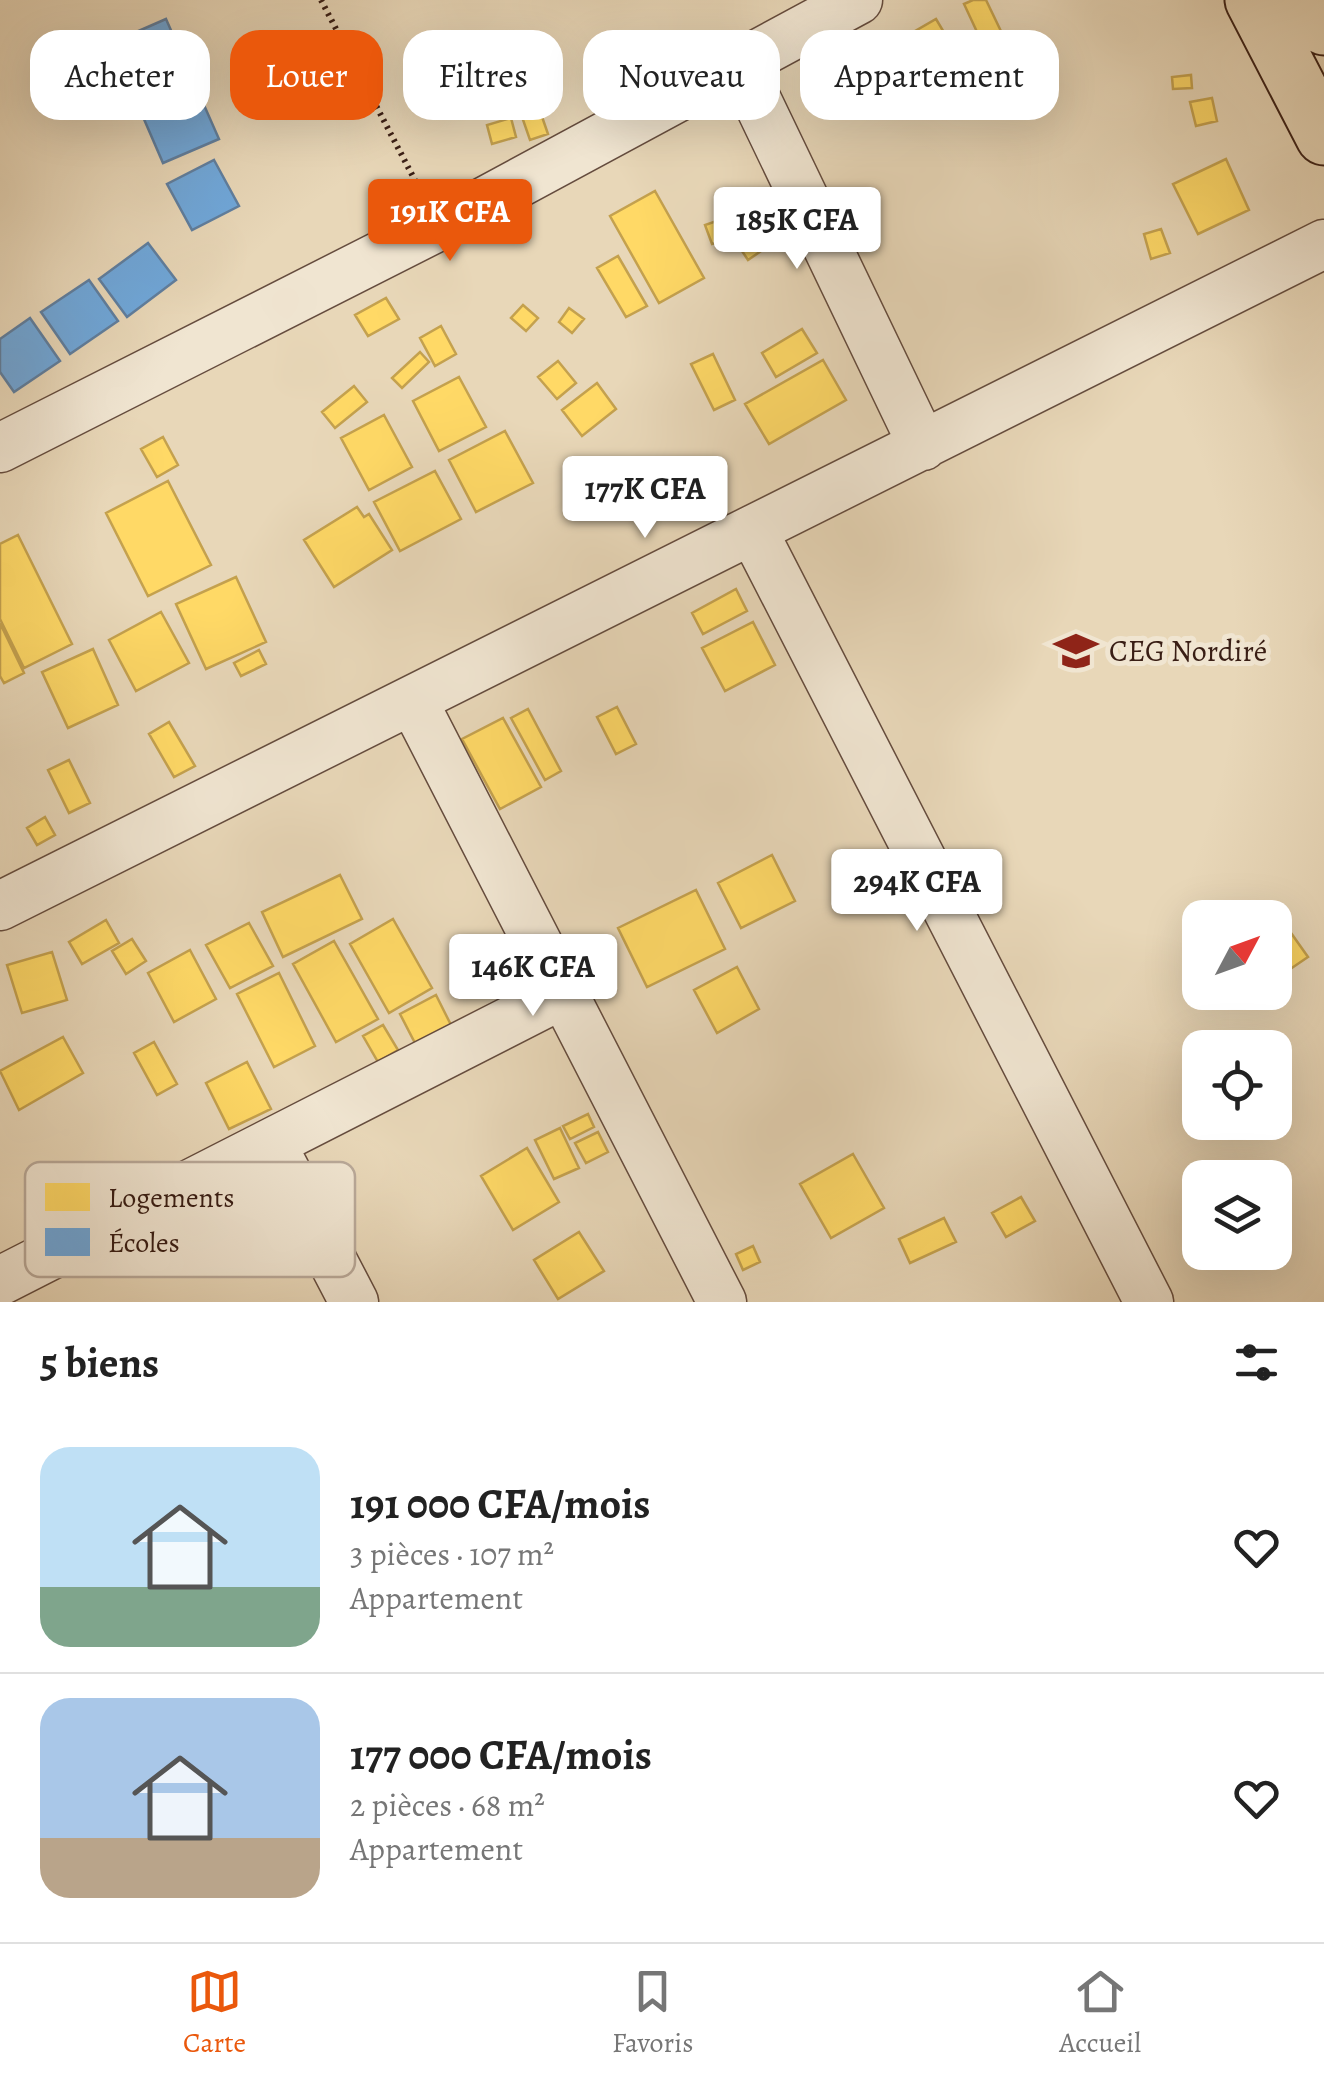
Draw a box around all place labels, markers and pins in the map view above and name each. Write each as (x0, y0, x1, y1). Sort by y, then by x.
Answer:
pin: 191K CFA (347, 179, 553, 264)
pin: 185K CFA (694, 187, 900, 272)
pin: 177K CFA (542, 456, 748, 541)
school or university icon: CEG Nordiré (1052, 627, 1100, 675)
place label: CEG Nordiré (1109, 631, 1267, 671)
pin: 294K CFA (814, 849, 1020, 934)
pin: 146K CFA (430, 934, 636, 1019)

